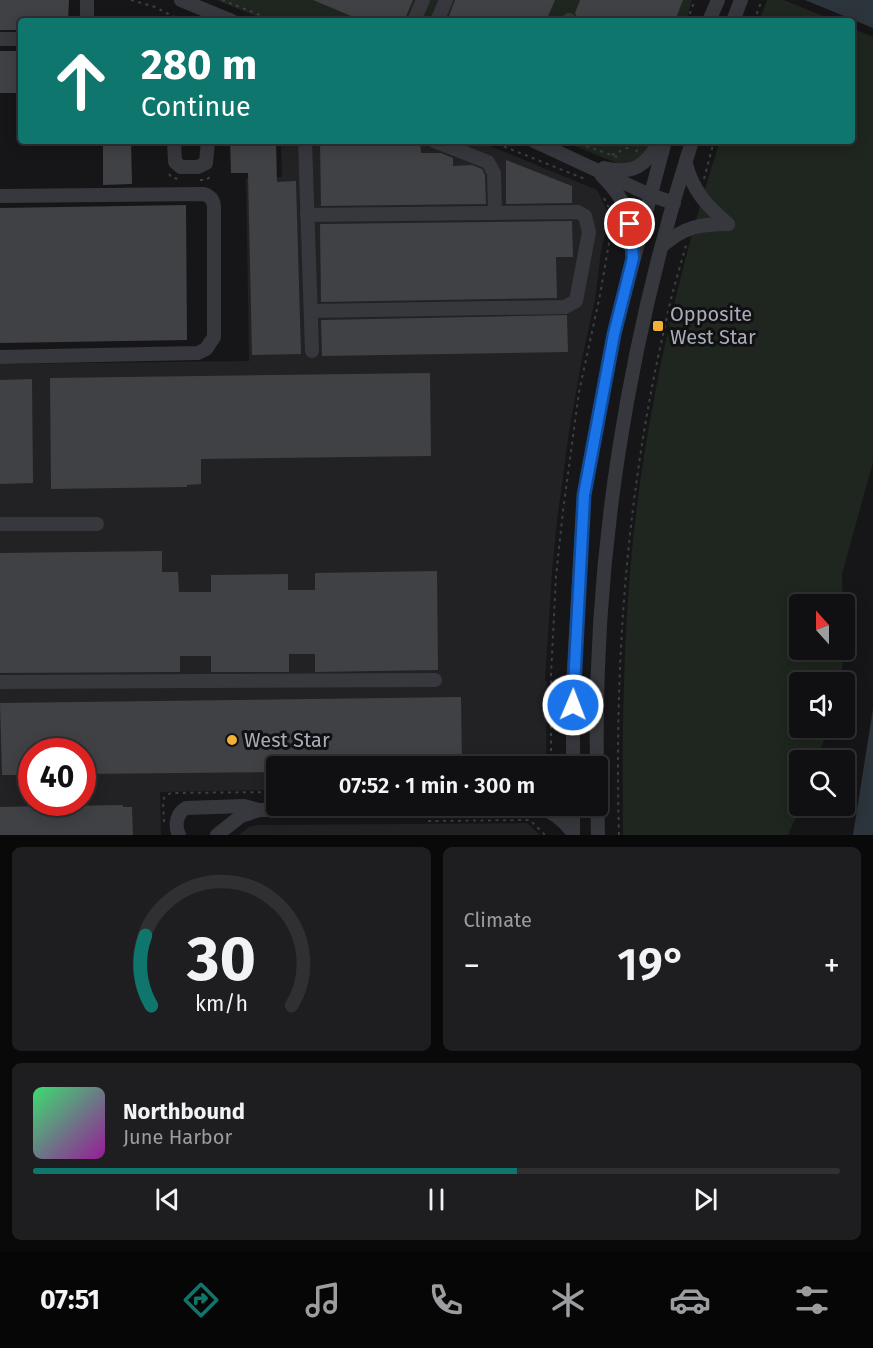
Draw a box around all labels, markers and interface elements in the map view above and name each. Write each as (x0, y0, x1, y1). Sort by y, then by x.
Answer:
text: 280 m (141, 40, 257, 90)
icon: ahead (42, 42, 120, 120)
text: Continue (141, 91, 251, 123)
pin (604, 198, 655, 249)
icon: arrive (613, 207, 646, 240)
place label: Opposite West Star (670, 302, 756, 349)
marker: Opposite West Star (651, 319, 665, 333)
north arrow (789, 594, 855, 660)
map controls (789, 594, 855, 816)
button: sound (789, 672, 855, 738)
position arrow (541, 673, 605, 737)
place label: West Star (244, 728, 330, 752)
marker: West Star (225, 733, 239, 747)
speed limit sign: 40 (18, 738, 96, 816)
button: search (789, 750, 855, 816)
text: 07:52 · 1 min · 300 m (339, 772, 535, 799)
text: Climate (464, 908, 532, 932)
text: 30 (186, 922, 256, 997)
text: 19° (617, 938, 686, 992)
text: − (464, 946, 480, 986)
text: + (824, 946, 840, 986)
text: km/h (195, 991, 248, 1017)
text: Northbound (123, 1098, 245, 1125)
text: June Harbor (123, 1125, 232, 1149)
icon: previous (151, 1183, 184, 1216)
icon: pause (420, 1183, 453, 1216)
icon: next (689, 1183, 722, 1216)
icon: directions (180, 1279, 222, 1321)
icon: music (302, 1279, 344, 1321)
icon: phone (425, 1279, 467, 1321)
icon: climate (547, 1279, 589, 1321)
icon: car (669, 1279, 711, 1321)
icon: filters (791, 1279, 833, 1321)
text: 07:51 (40, 1284, 100, 1316)

